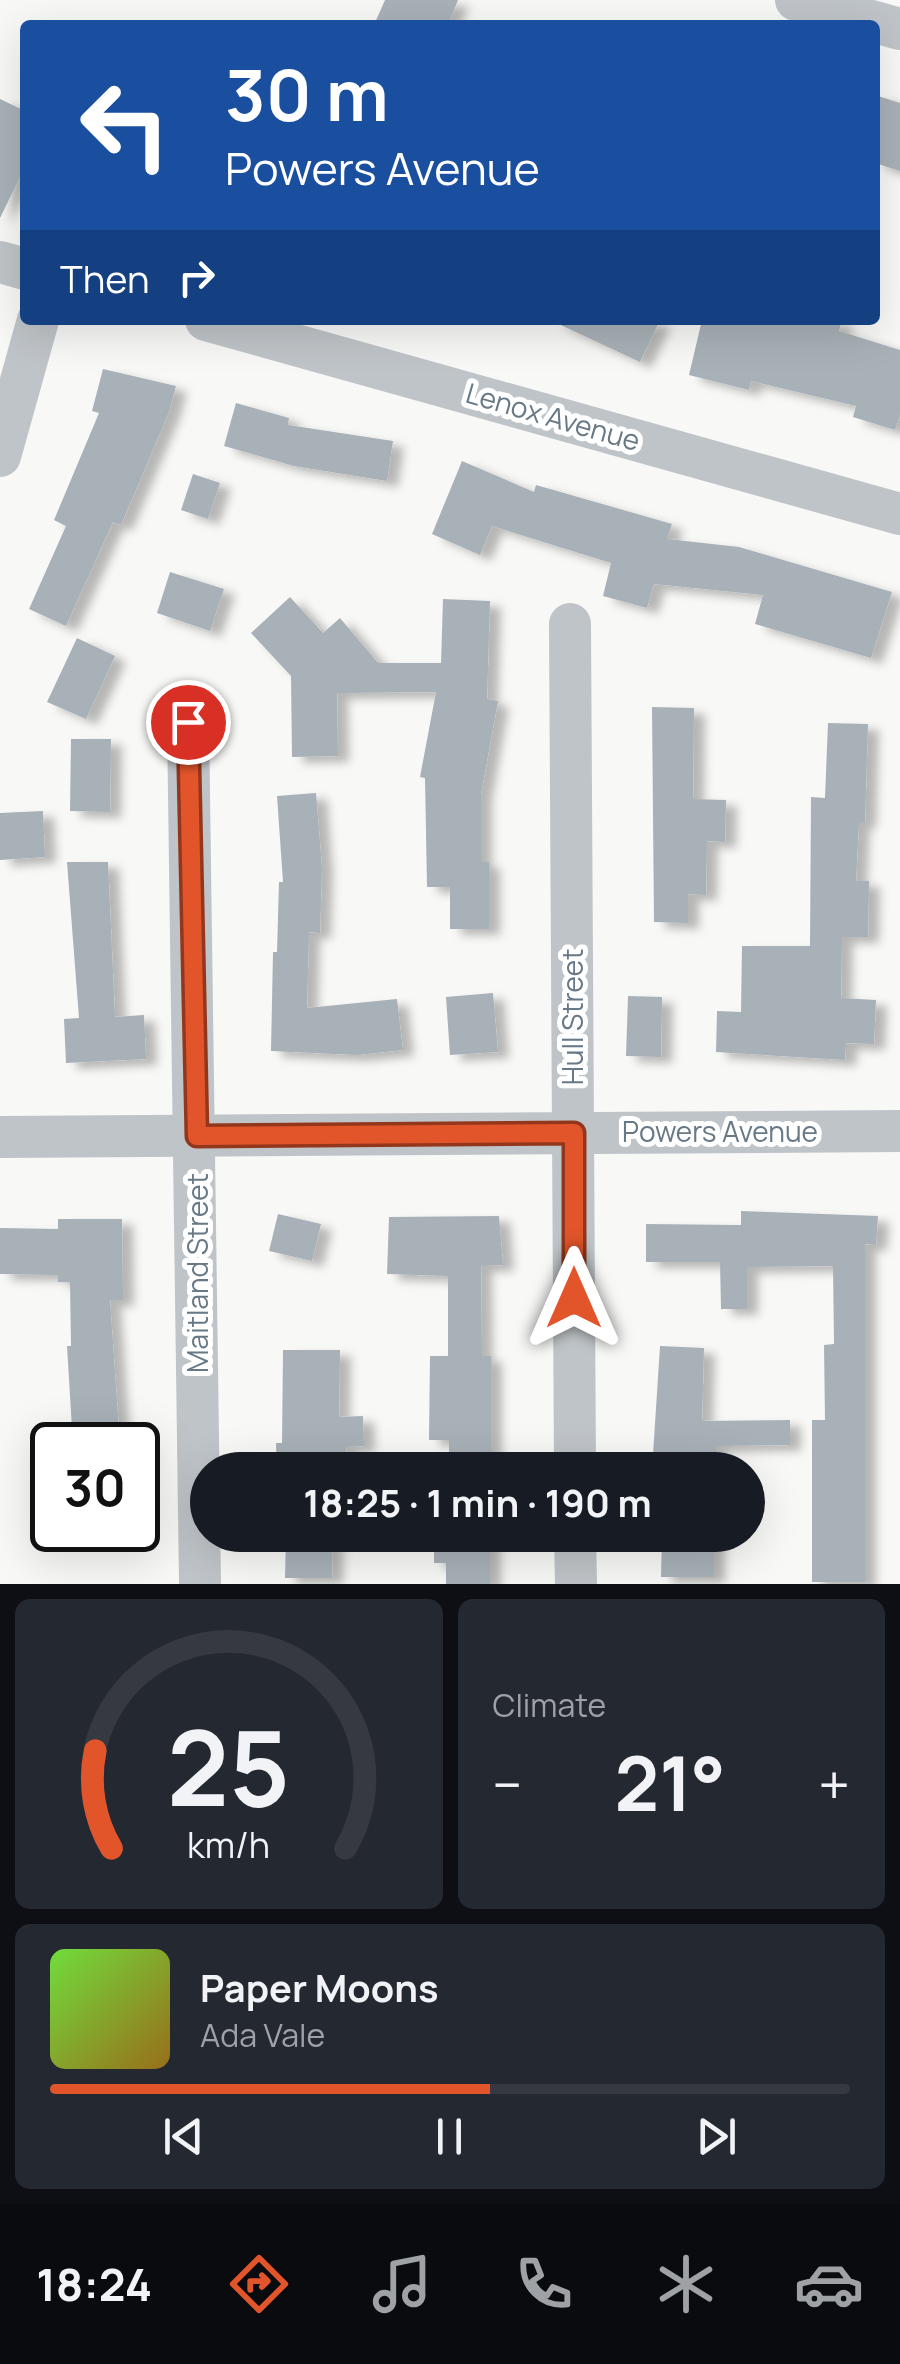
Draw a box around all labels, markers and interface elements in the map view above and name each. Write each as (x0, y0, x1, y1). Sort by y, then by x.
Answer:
text: 30 m (225, 46, 389, 142)
icon: left (60, 60, 190, 190)
text: Powers Avenue (225, 137, 540, 199)
icon: right (169, 250, 224, 305)
text: Then (60, 252, 149, 304)
street label: Lenox Avenue (462, 373, 645, 459)
pin (146, 680, 231, 765)
icon: arrive (161, 695, 216, 750)
street label: Hull Street (553, 949, 591, 1085)
street label: Powers Avenue (622, 1112, 818, 1150)
street label: Maitland Street (178, 1173, 216, 1373)
position arrow (522, 1246, 626, 1350)
speed limit sign: 30 (30, 1422, 160, 1552)
text: 18:25 · 1 min · 190 m (303, 1476, 652, 1528)
text: Climate (493, 1683, 606, 1727)
text: 25 (167, 1695, 290, 1837)
text: 21° (615, 1731, 726, 1834)
text: − (493, 1746, 522, 1822)
text: + (818, 1746, 850, 1822)
text: km/h (187, 1820, 270, 1869)
text: Paper Moons (200, 1961, 439, 2013)
text: Ada Vale (200, 2013, 325, 2057)
icon: previous (156, 2109, 211, 2164)
icon: pause (422, 2109, 477, 2164)
icon: next (689, 2109, 744, 2164)
icon: directions (224, 2249, 294, 2319)
icon: music (367, 2249, 437, 2319)
icon: phone (509, 2249, 579, 2319)
icon: climate (651, 2249, 721, 2319)
icon: car (794, 2249, 864, 2319)
text: 18:24 (36, 2253, 152, 2315)

